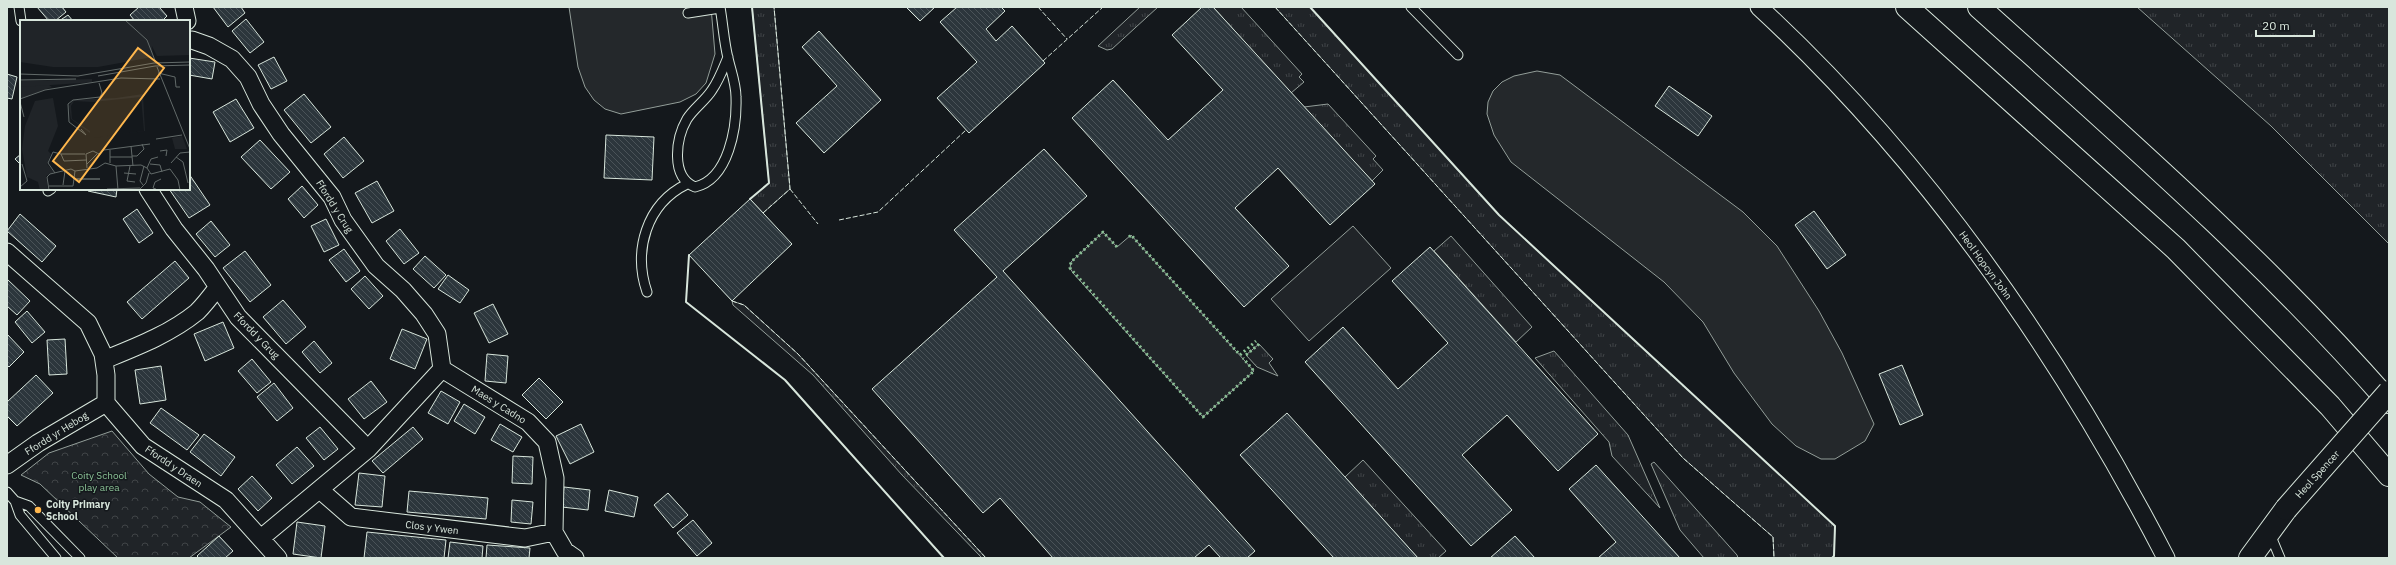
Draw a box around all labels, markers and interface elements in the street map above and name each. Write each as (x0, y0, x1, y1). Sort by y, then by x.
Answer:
scale bar (2256, 12, 2314, 38)
text: 20 m (2262, 18, 2290, 33)
inset map (20, 20, 190, 190)
street label: Ffordd y Crug (313, 177, 356, 236)
street label: Heol Hopcyn John (1956, 228, 2015, 302)
street label: Ffordd y Grug (231, 309, 283, 362)
street label: Maes y Cadno (469, 382, 529, 427)
street label: Ffordd yr Hebog (22, 408, 91, 458)
street label: Ffordd y Draen (143, 443, 205, 490)
street label: Heol Spencer (2292, 447, 2343, 501)
park label: Coity School play area (71, 469, 127, 494)
place label: Coity Primary School (46, 498, 111, 523)
marker: Coity Primary School (33, 505, 43, 515)
street label: Clos y Ywen (405, 518, 459, 537)

